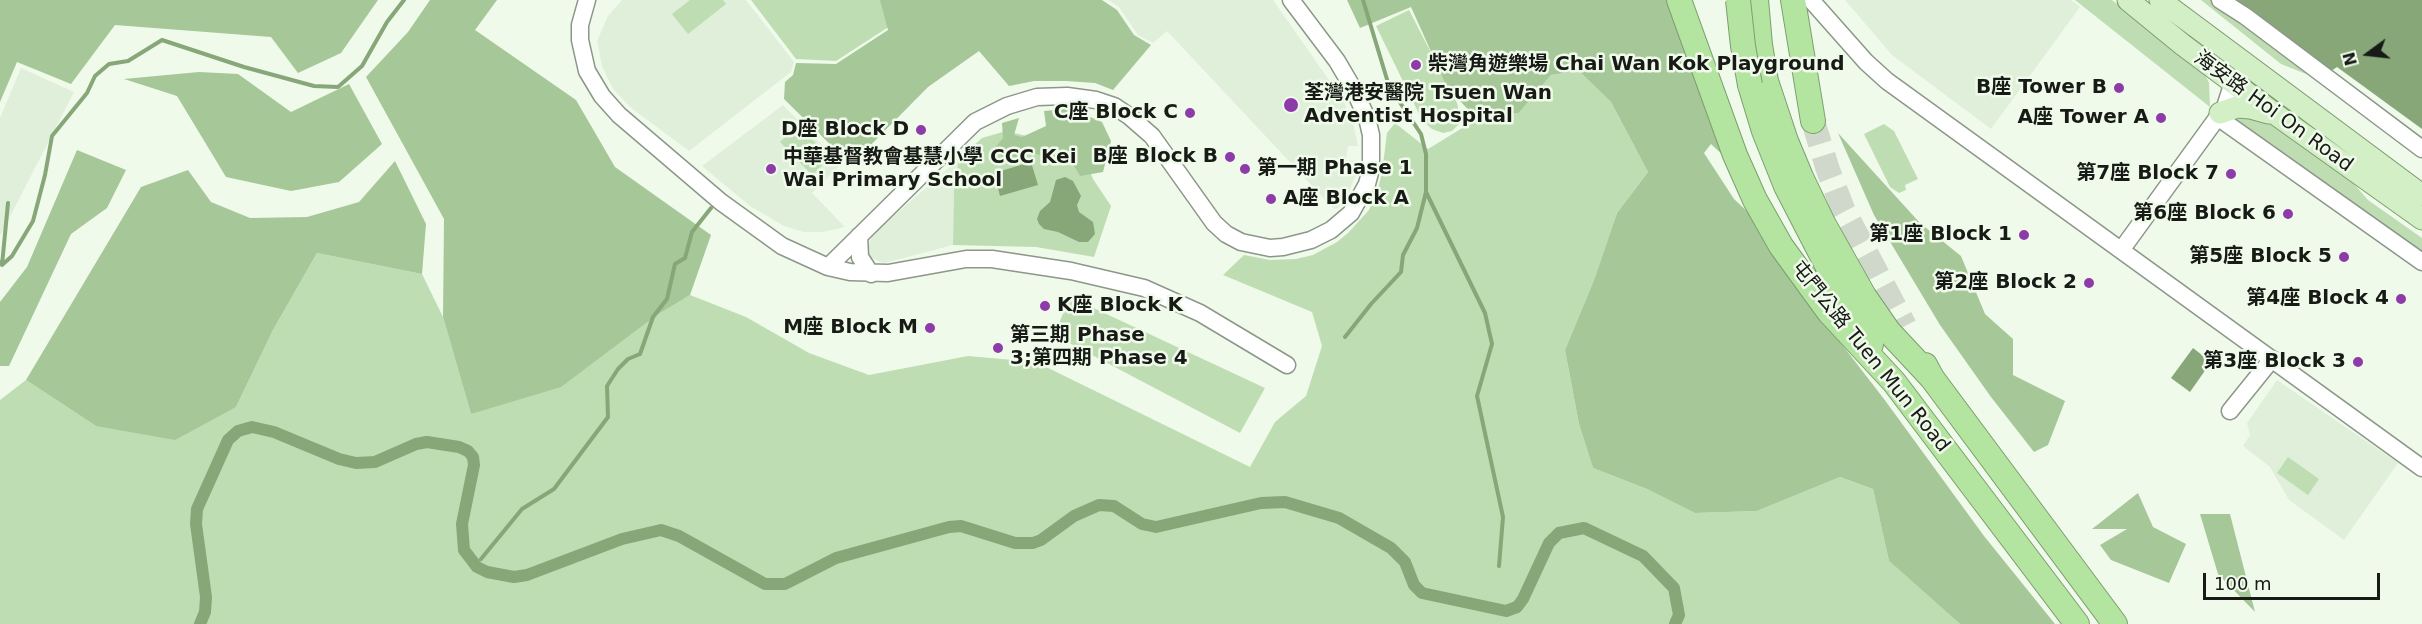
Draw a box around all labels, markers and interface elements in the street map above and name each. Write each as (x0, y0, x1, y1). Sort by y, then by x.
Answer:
north arrow (2338, 24, 2398, 84)
street label: 海安路 Hoi On Road (2189, 46, 2357, 178)
text: N (2339, 50, 2361, 68)
place label: 柴灣角遊樂場 Chai Wan Kok Playground (1428, 53, 1845, 77)
marker: 柴灣角遊樂場 Chai Wan Kok Playground (1409, 58, 1423, 72)
place label: B座 Tower B (1976, 76, 2107, 100)
marker: B座 Tower B (2112, 81, 2126, 95)
place label: 荃灣港安醫院 Tsuen Wan Adventist Hospital (1304, 82, 1552, 129)
marker: 荃灣港安醫院 Tsuen Wan Adventist Hospital (1282, 96, 1300, 114)
place label: C座 Block C (1054, 101, 1178, 125)
marker: C座 Block C (1183, 106, 1197, 120)
place label: A座 Tower A (2017, 106, 2149, 130)
marker: A座 Tower A (2154, 111, 2168, 125)
place label: D座 Block D (781, 118, 909, 142)
marker: D座 Block D (914, 123, 928, 137)
place label: B座 Block B (1093, 145, 1218, 169)
place label: 中華基督教會基慧小學 CCC Kei Wai Primary School (783, 146, 1077, 193)
marker: B座 Block B (1223, 150, 1237, 164)
place label: 第一期 Phase 1 (1257, 157, 1413, 181)
marker: 中華基督教會基慧小學 CCC Kei Wai Primary School (764, 162, 778, 176)
marker: 第一期 Phase 1 (1238, 162, 1252, 176)
place label: 第7座 Block 7 (2076, 162, 2219, 186)
marker: 第7座 Block 7 (2224, 167, 2238, 181)
place label: A座 Block A (1283, 187, 1409, 211)
marker: A座 Block A (1264, 192, 1278, 206)
place label: 第6座 Block 6 (2133, 202, 2276, 226)
marker: 第6座 Block 6 (2281, 207, 2295, 221)
place label: 第1座 Block 1 (1869, 223, 2012, 247)
marker: 第1座 Block 1 (2017, 228, 2031, 242)
place label: 第5座 Block 5 (2189, 245, 2332, 269)
marker: 第5座 Block 5 (2337, 250, 2351, 264)
street label: 屯門公路 Tuen Mun Road (1786, 257, 1954, 457)
place label: 第2座 Block 2 (1934, 271, 2077, 295)
marker: 第2座 Block 2 (2082, 276, 2096, 290)
place label: 第4座 Block 4 (2246, 287, 2389, 311)
marker: 第4座 Block 4 (2394, 292, 2408, 306)
place label: K座 Block K (1057, 294, 1183, 318)
marker: K座 Block K (1038, 299, 1052, 313)
place label: M座 Block M (783, 316, 918, 340)
marker: M座 Block M (923, 321, 937, 335)
place label: 第三期 Phase 3;第四期 Phase 4 (1010, 324, 1188, 371)
marker: 第三期 Phase 3;第四期 Phase 4 (991, 341, 1005, 355)
place label: 第3座 Block 3 (2203, 350, 2346, 374)
marker: 第3座 Block 3 (2351, 355, 2365, 369)
scale bar (2206, 561, 2383, 599)
text: 100 m (2214, 573, 2272, 594)

